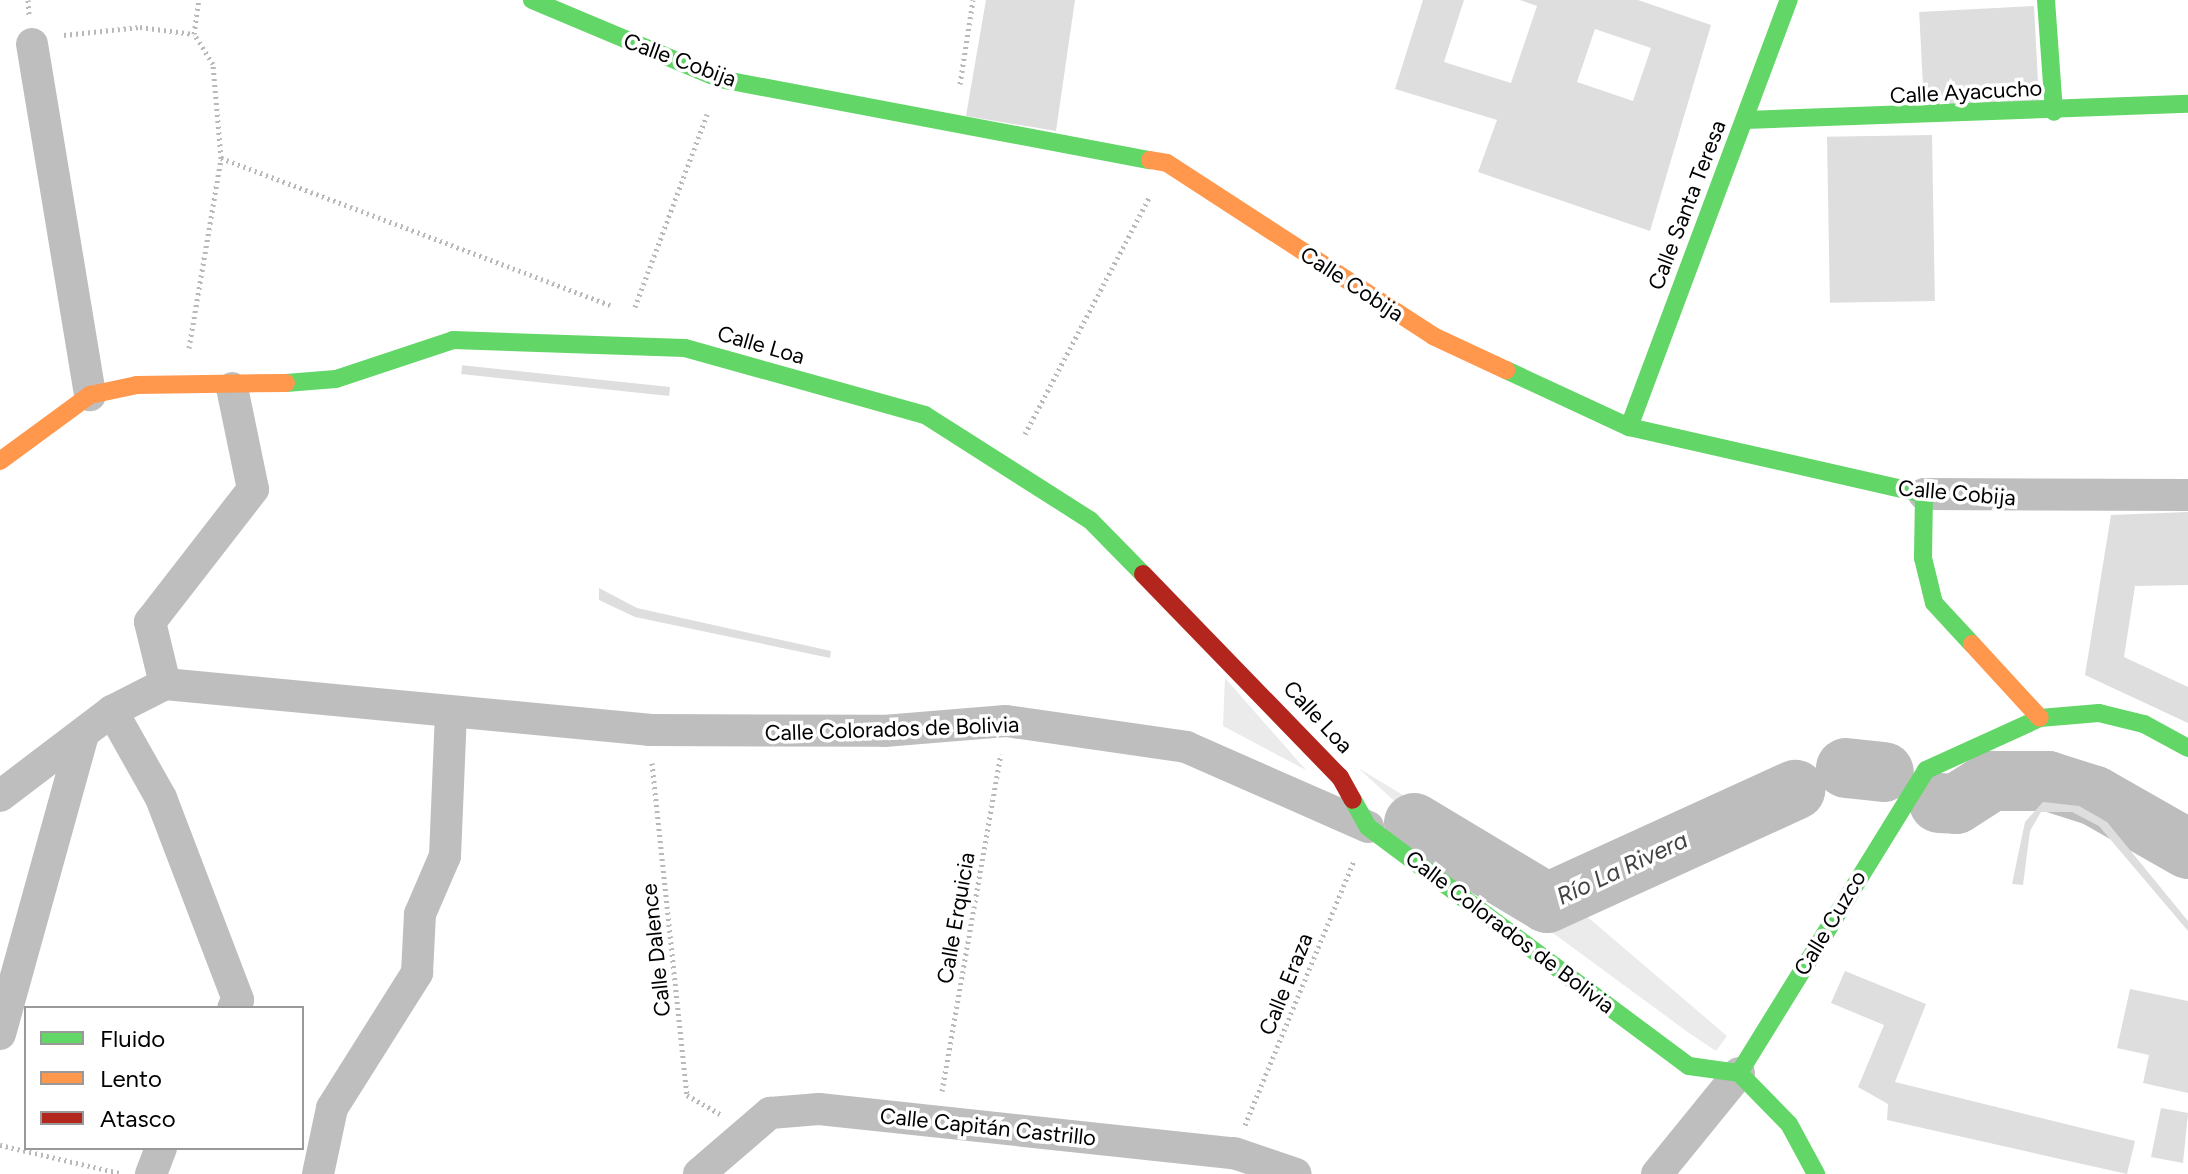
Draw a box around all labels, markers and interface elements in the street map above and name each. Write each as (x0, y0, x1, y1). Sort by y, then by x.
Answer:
street label: Calle Cobija (620, 27, 740, 93)
street label: Calle Ayacucho (1889, 75, 2043, 109)
street label: Calle Santa Teresa (1642, 116, 1732, 294)
street label: Calle Cobija (1295, 241, 1409, 327)
street label: Calle Loa (714, 320, 808, 370)
street label: Calle Cobija (1897, 475, 2017, 511)
street label: Calle Loa (1278, 675, 1358, 759)
street label: Calle Colorados de Bolivia (764, 711, 1020, 747)
water label: Río La Rivera (1552, 825, 1692, 911)
street label: Calle Colorados de Bolivia (1400, 845, 1620, 1019)
street label: Calle Erquicia (931, 850, 981, 986)
street label: Calle Cuzco (1788, 866, 1872, 980)
street label: Calle Dalence (636, 882, 676, 1018)
street label: Calle Eraza (1254, 929, 1318, 1039)
legend (24, 1006, 304, 1150)
text: Fluido (100, 1024, 165, 1053)
text: Lento (100, 1064, 162, 1093)
street label: Calle Capitán Castrillo (879, 1103, 1097, 1151)
text: Atasco (100, 1104, 176, 1133)

